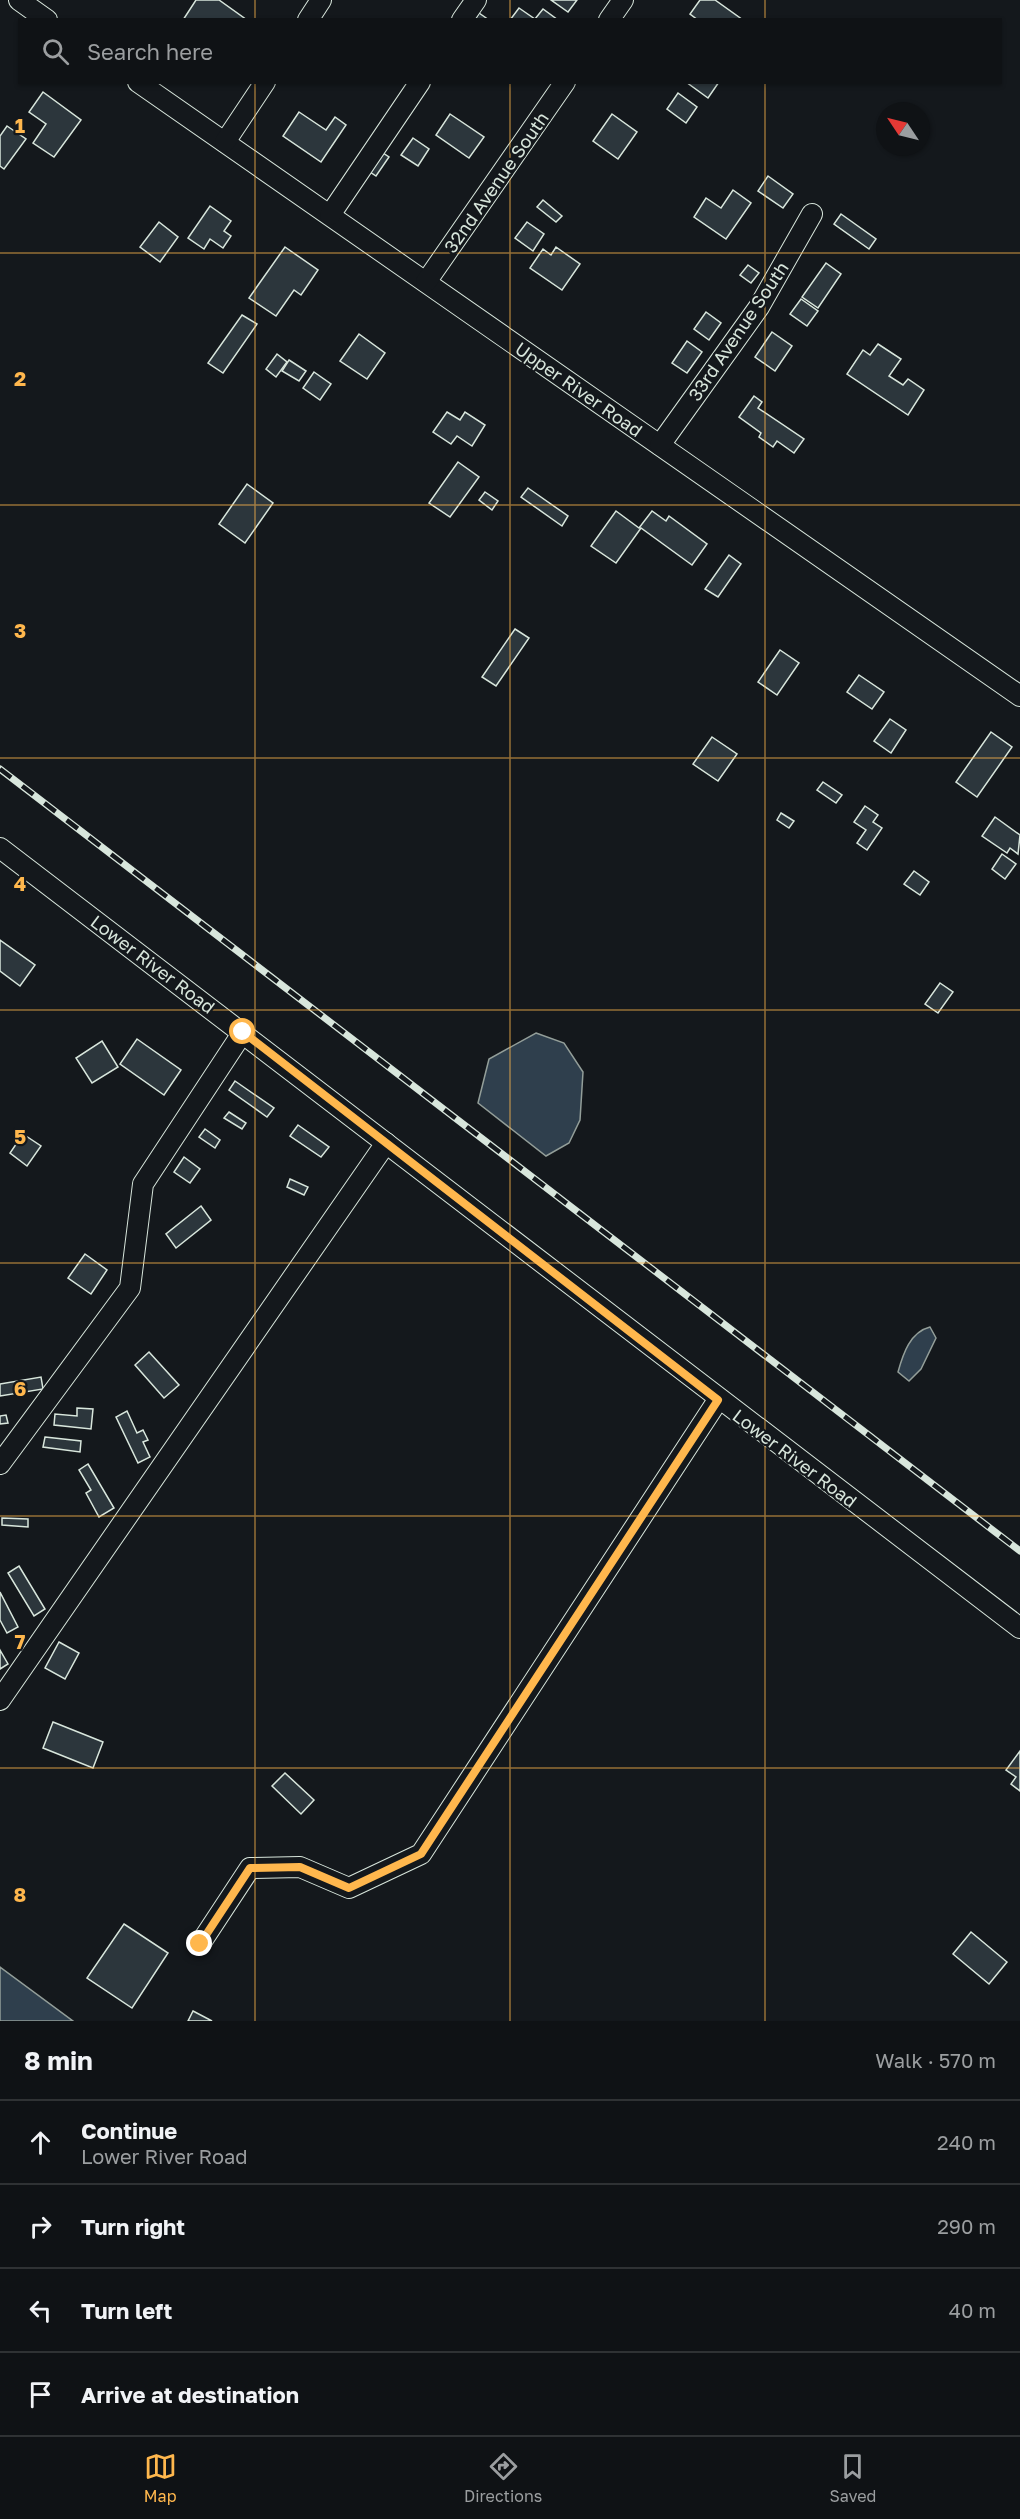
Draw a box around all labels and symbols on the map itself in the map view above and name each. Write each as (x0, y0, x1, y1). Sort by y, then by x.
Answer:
north arrow (876, 102, 930, 156)
street label: 32nd Avenue South (439, 107, 553, 257)
text: 1 (15, 113, 25, 137)
street label: 33rd Avenue South (683, 257, 793, 405)
street label: Upper River Road (511, 337, 647, 441)
text: 2 (14, 366, 26, 390)
text: 3 (14, 618, 26, 642)
text: 4 (14, 871, 26, 895)
street label: Lower River Road (87, 910, 219, 1018)
route start (229, 1018, 255, 1044)
text: 5 (14, 1124, 26, 1148)
text: 6 (14, 1376, 26, 1400)
street label: Lower River Road (729, 1404, 861, 1512)
text: 7 (15, 1629, 26, 1653)
text: 8 (14, 1882, 26, 1906)
route end (186, 1930, 212, 1956)

